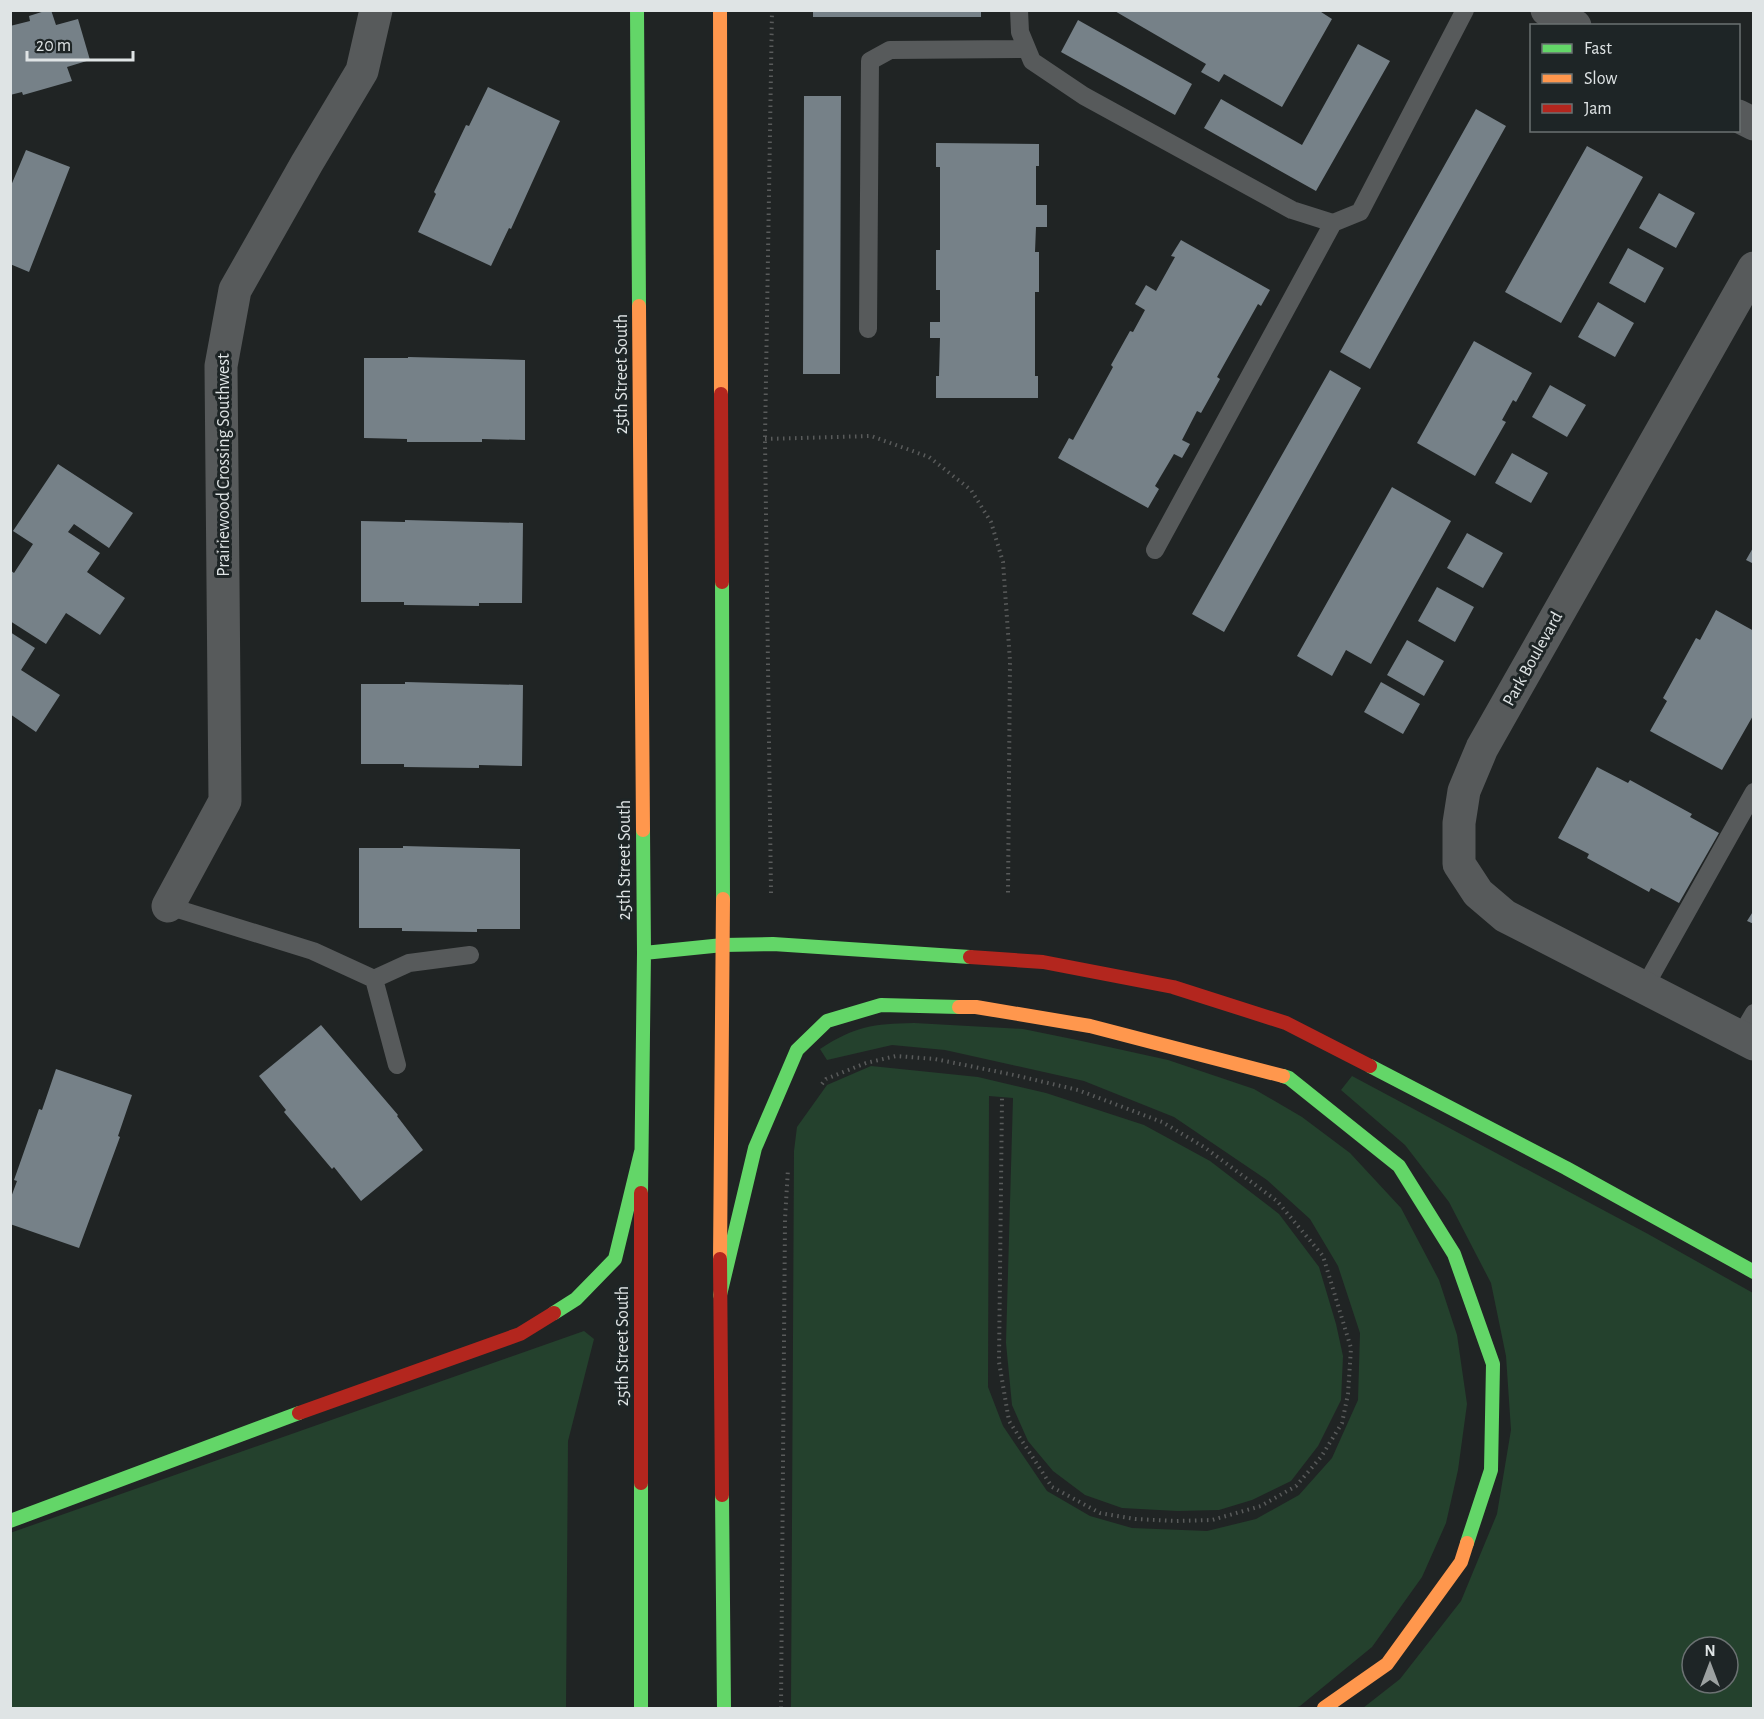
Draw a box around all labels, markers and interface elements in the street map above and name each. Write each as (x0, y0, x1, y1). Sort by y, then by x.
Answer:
scale bar (27, 24, 134, 62)
legend (1530, 24, 1740, 132)
text: 20 m (36, 37, 71, 55)
text: Fast (1584, 40, 1612, 58)
text: Slow (1584, 70, 1617, 88)
text: Jam (1584, 100, 1612, 118)
street label: 25th Street South (613, 314, 631, 434)
street label: Prairiewood Crossing Southwest (215, 353, 233, 577)
street label: Park Boulevard (1500, 609, 1566, 709)
street label: 25th Street South (616, 800, 634, 920)
street label: 25th Street South (614, 1286, 632, 1406)
north arrow (1680, 1635, 1740, 1695)
text: N (1704, 1643, 1716, 1659)

